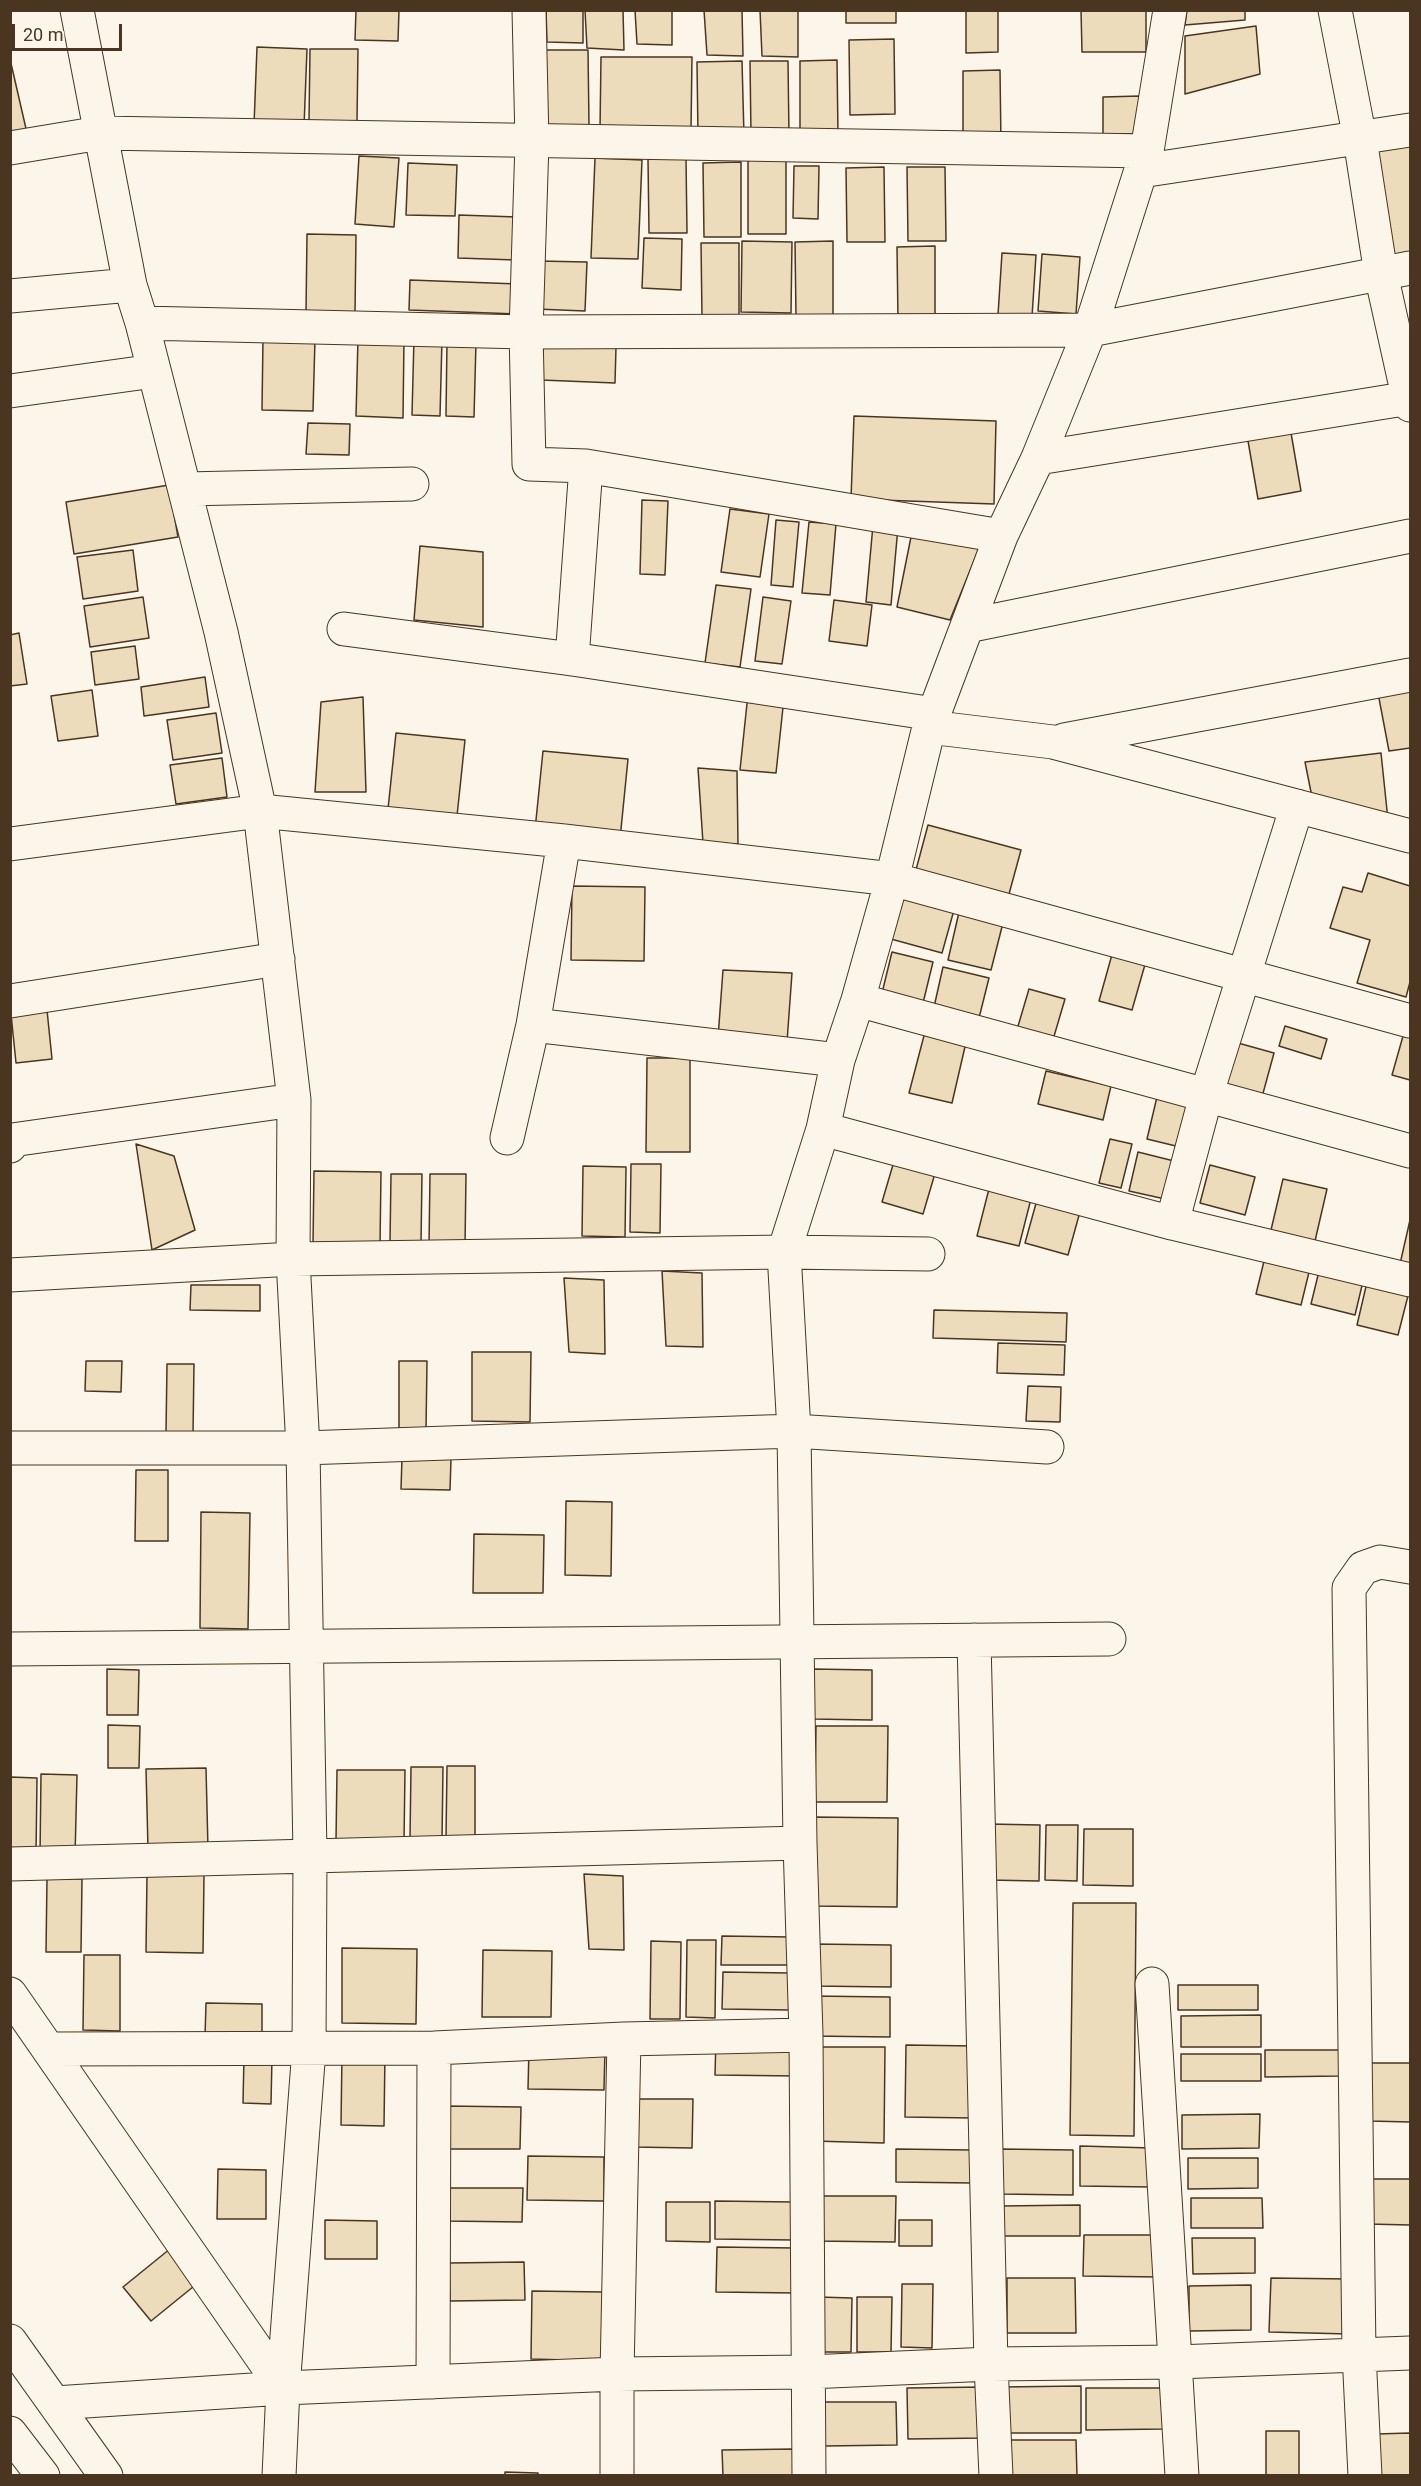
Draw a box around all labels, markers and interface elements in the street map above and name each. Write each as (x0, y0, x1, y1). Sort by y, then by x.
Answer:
scale bar (15, 12, 124, 50)
text: 20 m (23, 24, 63, 45)

